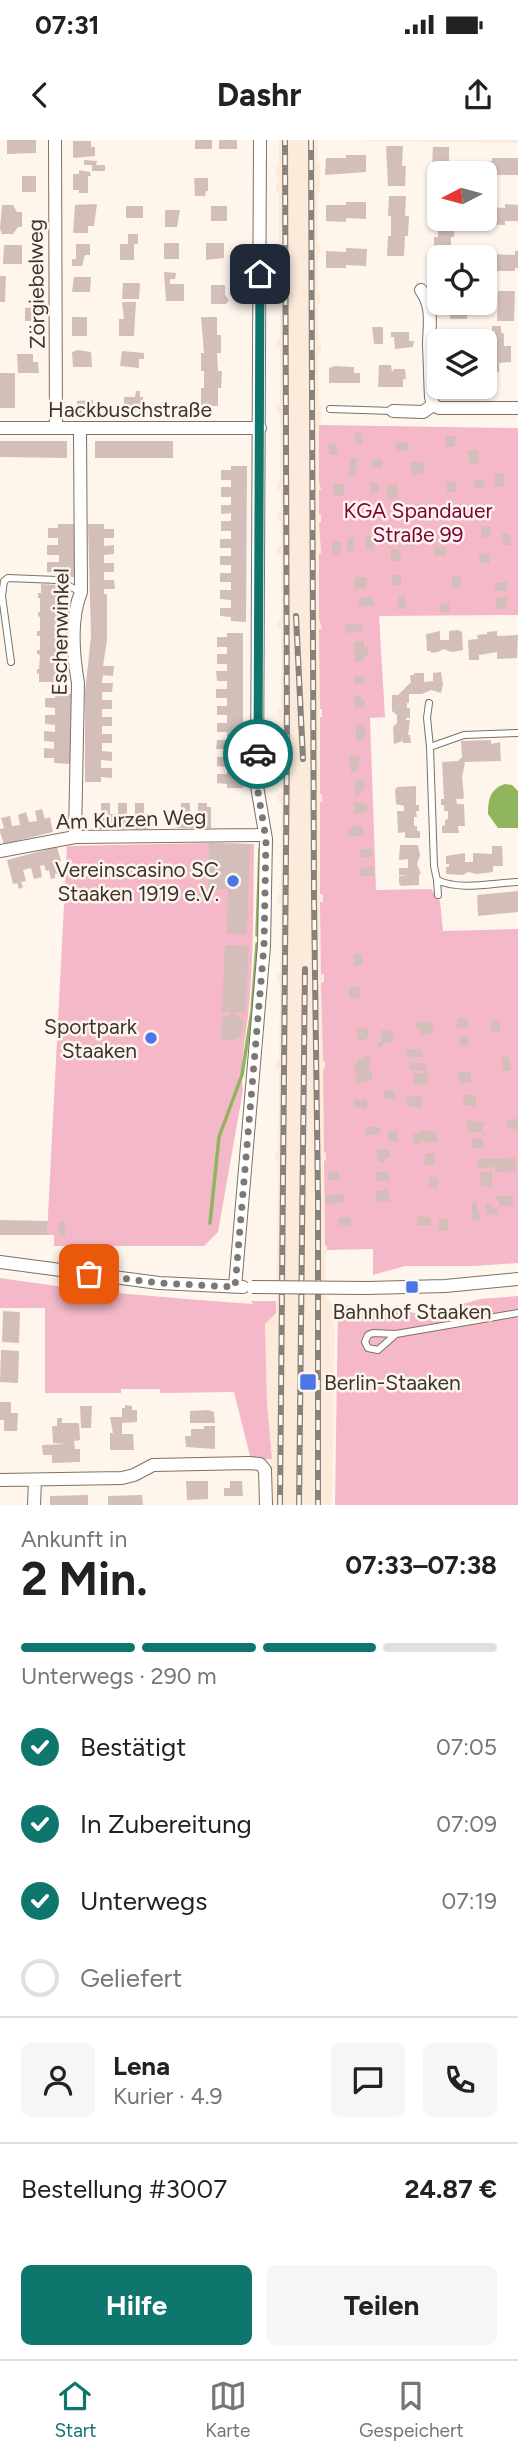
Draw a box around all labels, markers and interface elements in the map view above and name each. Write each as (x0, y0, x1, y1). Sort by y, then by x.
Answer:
text: 07:31 (35, 9, 100, 41)
icon: back (21, 76, 59, 114)
text: Dashr (217, 76, 301, 114)
icon: share (459, 76, 497, 114)
north arrow (427, 161, 497, 231)
map controls (427, 161, 497, 399)
street label: Zörgiebelweg (22, 219, 50, 349)
pin (230, 244, 290, 304)
button: locate (427, 245, 497, 315)
icon: home (241, 255, 279, 293)
button: layers (427, 329, 497, 399)
street label: Hackbuschstraße (48, 397, 212, 422)
park label: KGA Spandauer Straße 99 (343, 498, 493, 547)
street label: Eschenwinkel (46, 568, 74, 696)
courier (223, 719, 293, 789)
icon: car (239, 735, 277, 773)
street label: Am Kurzen Weg (55, 804, 207, 834)
place label: Vereinscasino SC Staaken 1919 e.V. (55, 857, 219, 906)
marker: Vereinscasino SC Staaken 1919 e.V. (225, 873, 241, 889)
place label: Sportpark Staaken (44, 1014, 138, 1063)
marker: Sportpark Staaken (143, 1030, 159, 1046)
pin (59, 1244, 119, 1304)
icon: bag (70, 1255, 108, 1293)
marker: Bahnhof Staaken (404, 1279, 420, 1295)
place label: Bahnhof Staaken (332, 1299, 492, 1324)
place label: Berlin-Staaken (324, 1370, 461, 1395)
marker: Berlin-Staaken (298, 1372, 318, 1392)
text: Ankunft in (21, 1525, 127, 1553)
text: 07:33–07:38 (345, 1549, 497, 1581)
text: 2 Min. (21, 1551, 148, 1607)
text: Unterwegs · 290 m (21, 1662, 217, 1690)
icon: check (21, 1728, 59, 1766)
text: Bestätigt (80, 1731, 186, 1763)
text: 07:05 (436, 1733, 497, 1761)
icon: check (21, 1805, 59, 1843)
text: In Zubereitung (80, 1808, 252, 1840)
text: 07:09 (436, 1810, 497, 1838)
icon: check (21, 1882, 59, 1920)
text: Unterwegs (80, 1885, 207, 1917)
text: 07:19 (442, 1887, 497, 1915)
text: Geliefert (80, 1962, 182, 1994)
button: person (21, 2043, 95, 2117)
button: chat (331, 2043, 405, 2117)
button: phone (423, 2043, 497, 2117)
text: Lena (113, 2050, 170, 2082)
text: Kurier · 4.9 (113, 2082, 223, 2110)
text: Bestellung #3007 (21, 2173, 227, 2205)
text: 24.87 € (404, 2173, 497, 2205)
button: Hilfe (21, 2265, 252, 2345)
button: Teilen (266, 2265, 497, 2345)
tab: Start (54, 2377, 96, 2442)
tab: Karte (205, 2377, 250, 2442)
tab: Gespeichert (359, 2377, 464, 2442)

